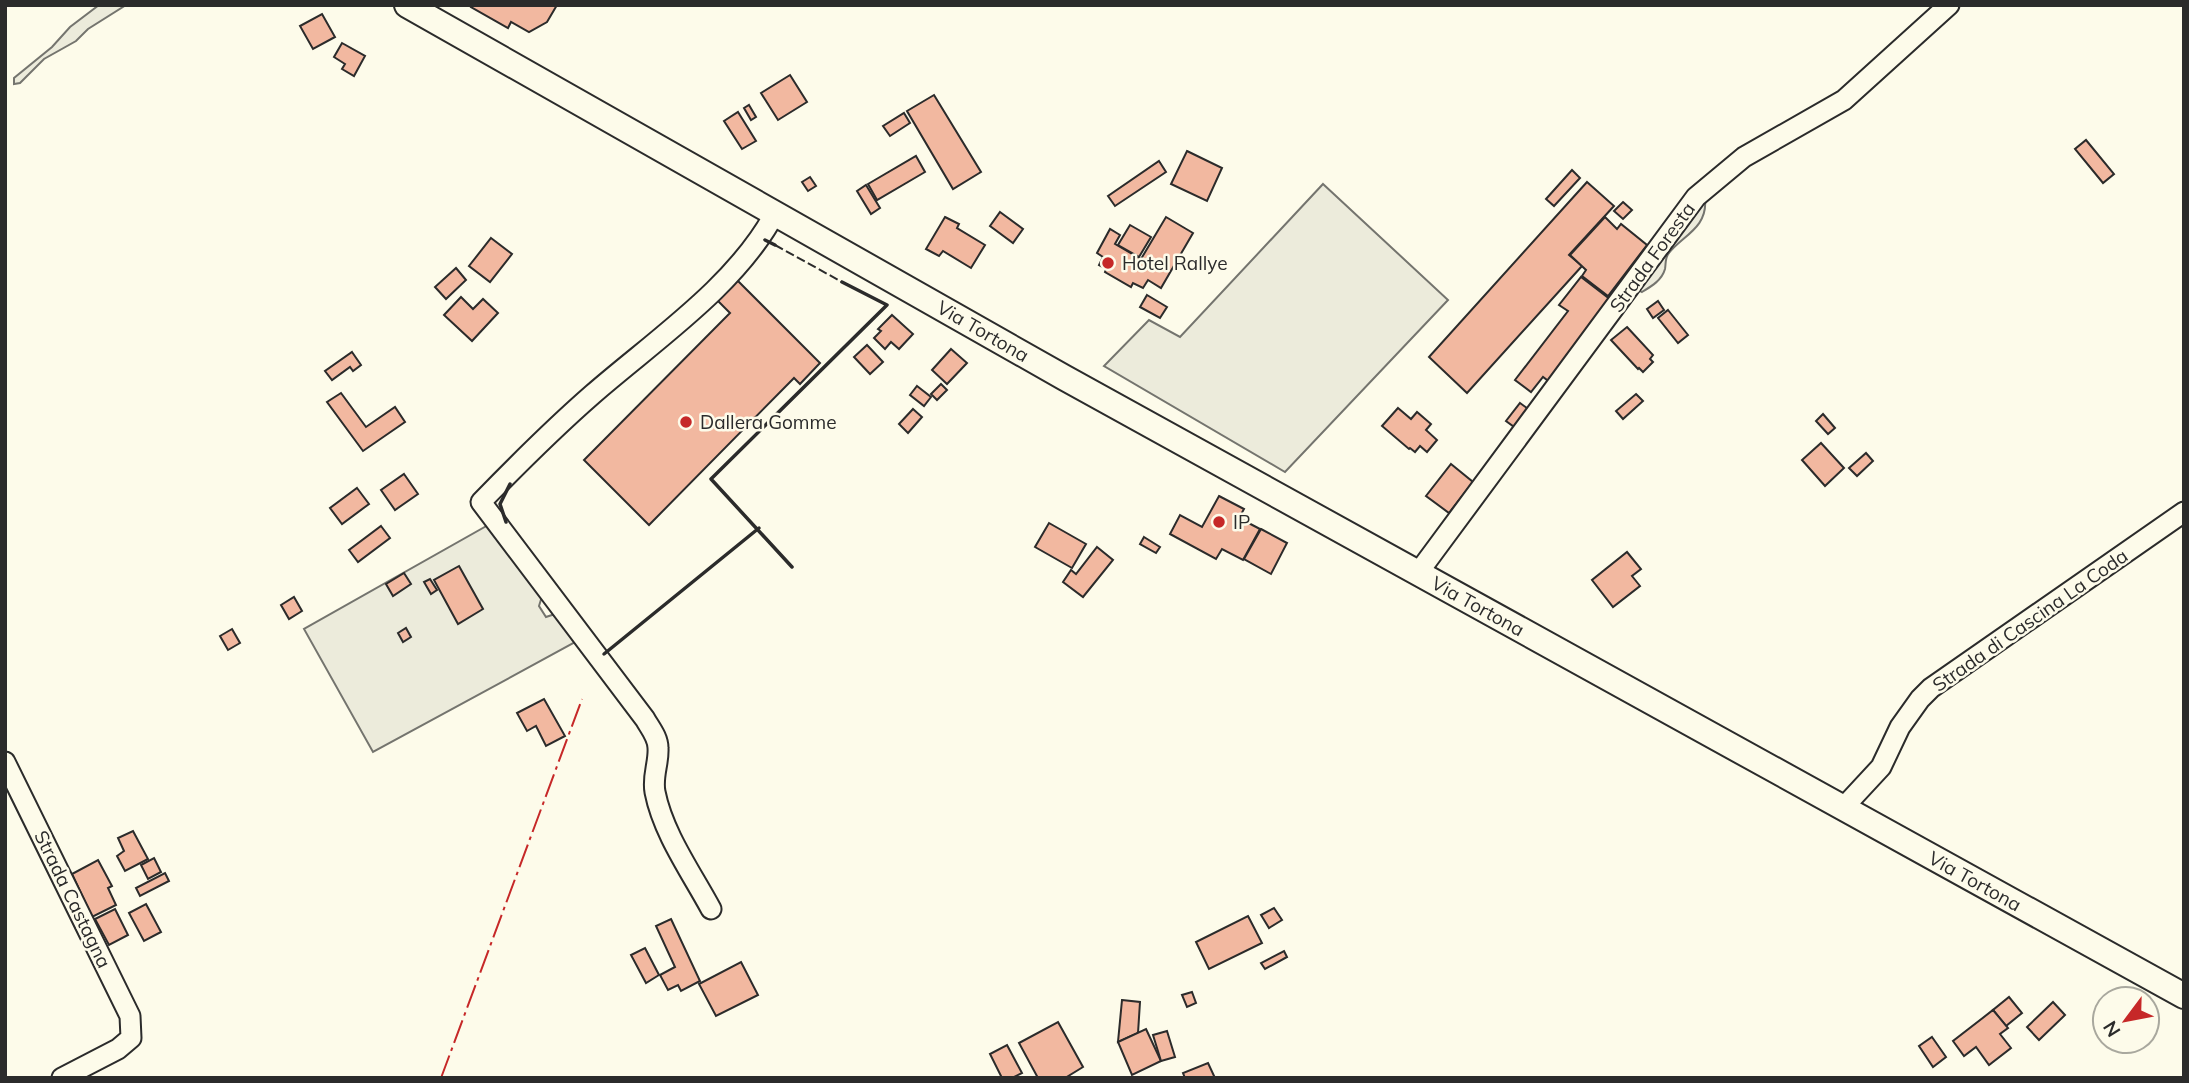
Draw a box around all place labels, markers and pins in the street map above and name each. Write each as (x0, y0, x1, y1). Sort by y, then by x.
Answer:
place label: Hotel Rallye (1122, 251, 1228, 275)
marker: Hotel Rallye (1100, 255, 1116, 271)
place label: Dallera Gomme (700, 410, 837, 434)
marker: Dallera Gomme (678, 414, 694, 430)
place label: IP (1233, 510, 1250, 534)
marker: IP (1211, 514, 1227, 530)

